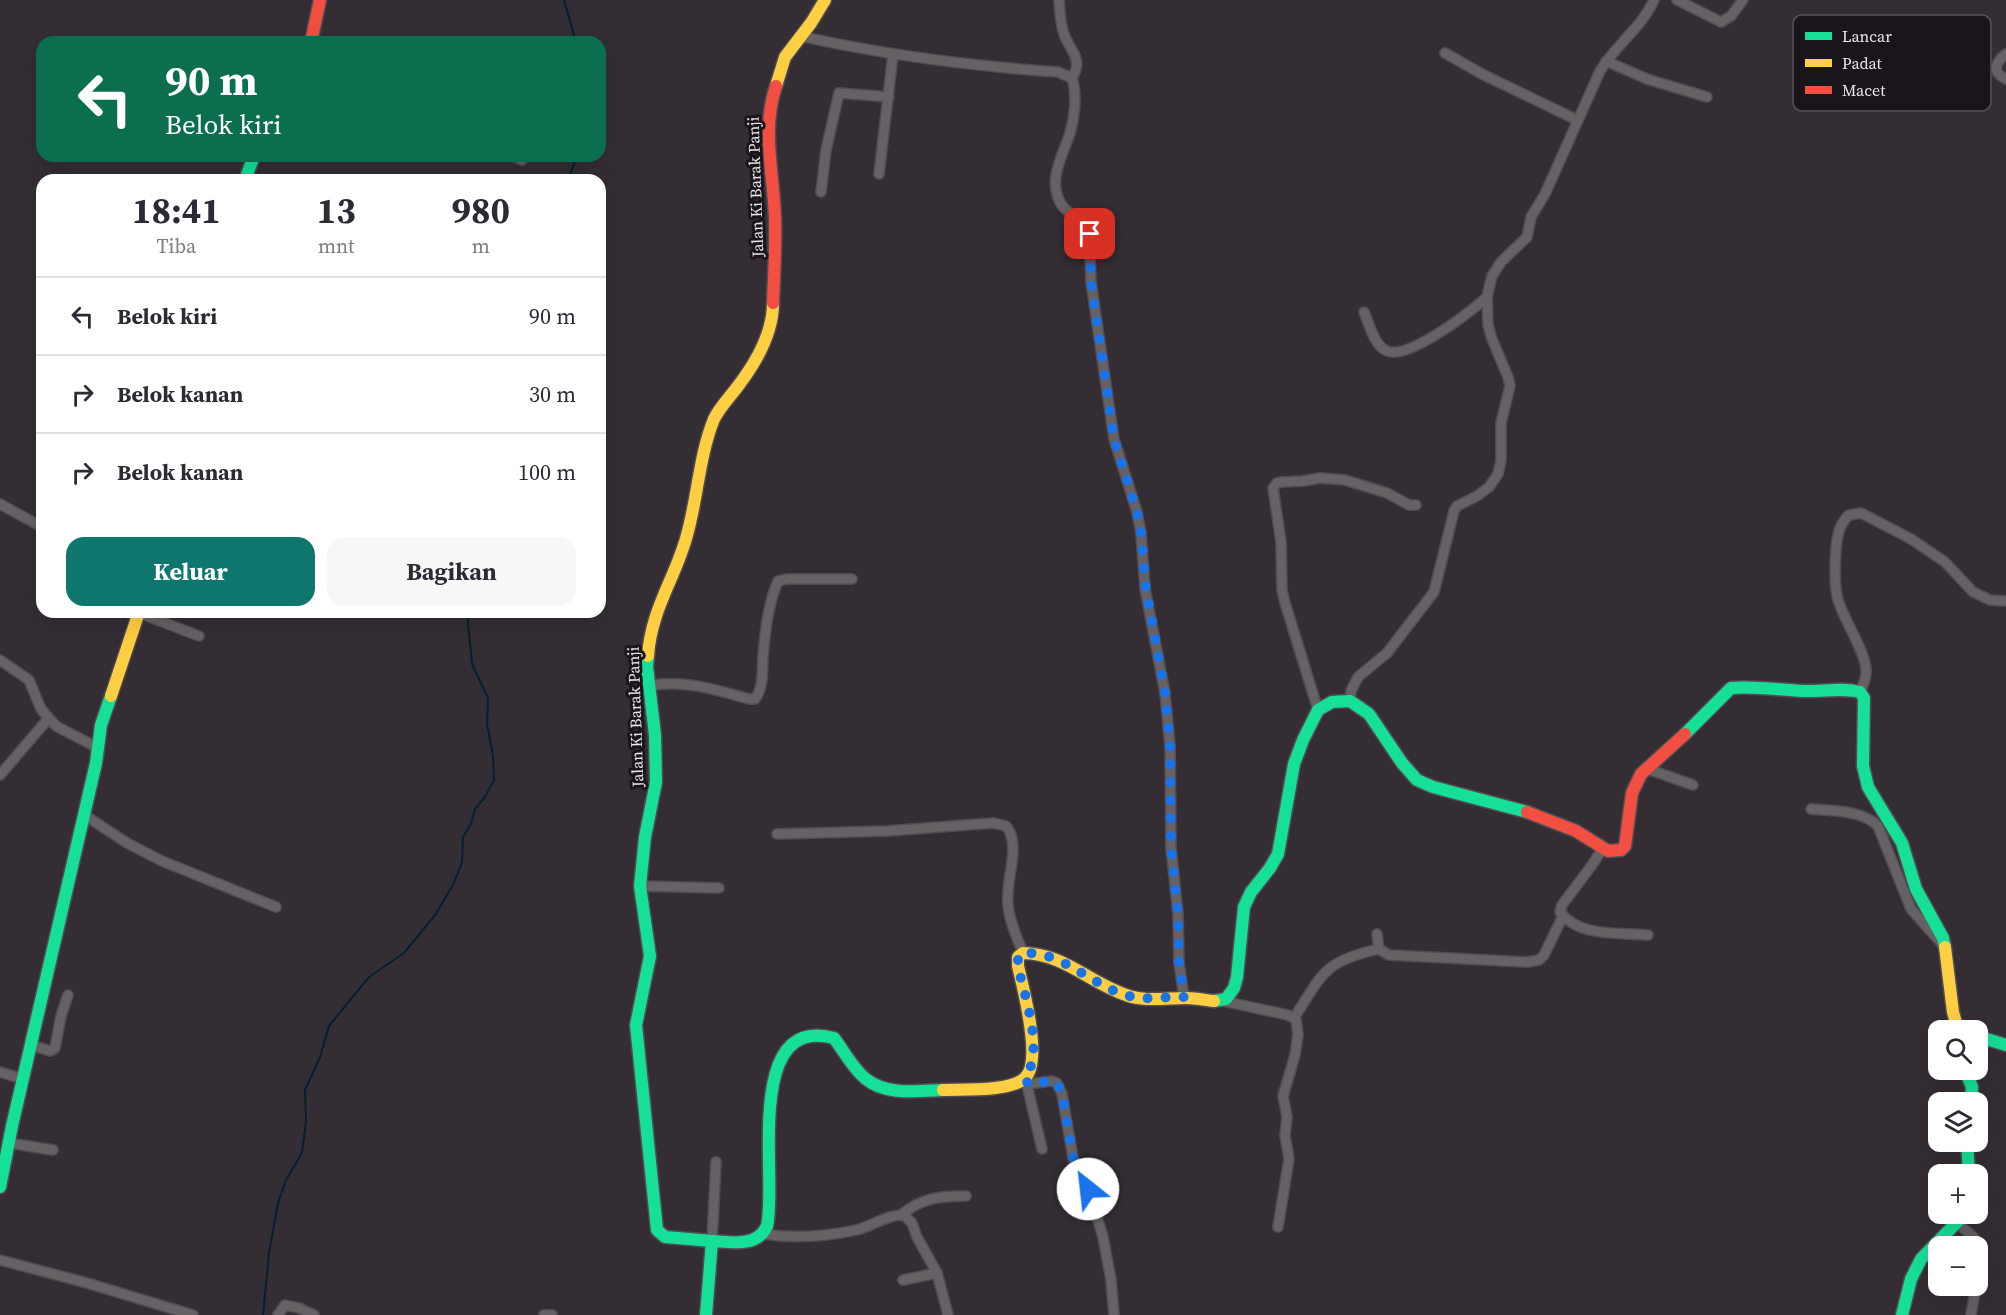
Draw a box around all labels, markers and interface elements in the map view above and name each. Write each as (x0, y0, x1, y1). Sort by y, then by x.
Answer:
legend (1793, 15, 1991, 111)
text: Lancar (1842, 25, 1892, 47)
text: 90 m (165, 51, 258, 109)
text: Padat (1842, 52, 1883, 74)
icon: left (66, 60, 144, 138)
text: Macet (1842, 79, 1886, 101)
text: Belok kiri (165, 106, 281, 143)
street label: Jalan Ki Barak Panji (742, 116, 768, 259)
text: 18:41 (132, 186, 221, 235)
text: 13 (317, 186, 356, 235)
text: 980 (452, 186, 510, 235)
pin (1064, 208, 1115, 259)
icon: arrive (1073, 217, 1106, 250)
text: Tiba (156, 232, 196, 260)
text: mnt (318, 232, 354, 260)
text: m (472, 232, 490, 260)
icon: left (66, 300, 99, 333)
text: Belok kiri (117, 301, 217, 331)
text: 90 m (529, 301, 576, 331)
icon: right (66, 378, 99, 411)
text: Belok kanan (117, 379, 243, 409)
text: 30 m (529, 379, 576, 409)
icon: right (66, 456, 99, 489)
text: Belok kanan (117, 457, 243, 487)
text: 100 m (518, 457, 576, 487)
button: Keluar (66, 537, 315, 606)
button: Bagikan (327, 537, 576, 606)
street label: Jalan Ki Barak Panji (622, 646, 648, 789)
map controls (1928, 1020, 1988, 1296)
button: search (1928, 1020, 1988, 1080)
button: layers (1928, 1092, 1988, 1152)
position arrow (1056, 1157, 1120, 1221)
button: + (1928, 1164, 1988, 1224)
button: − (1928, 1236, 1988, 1296)

